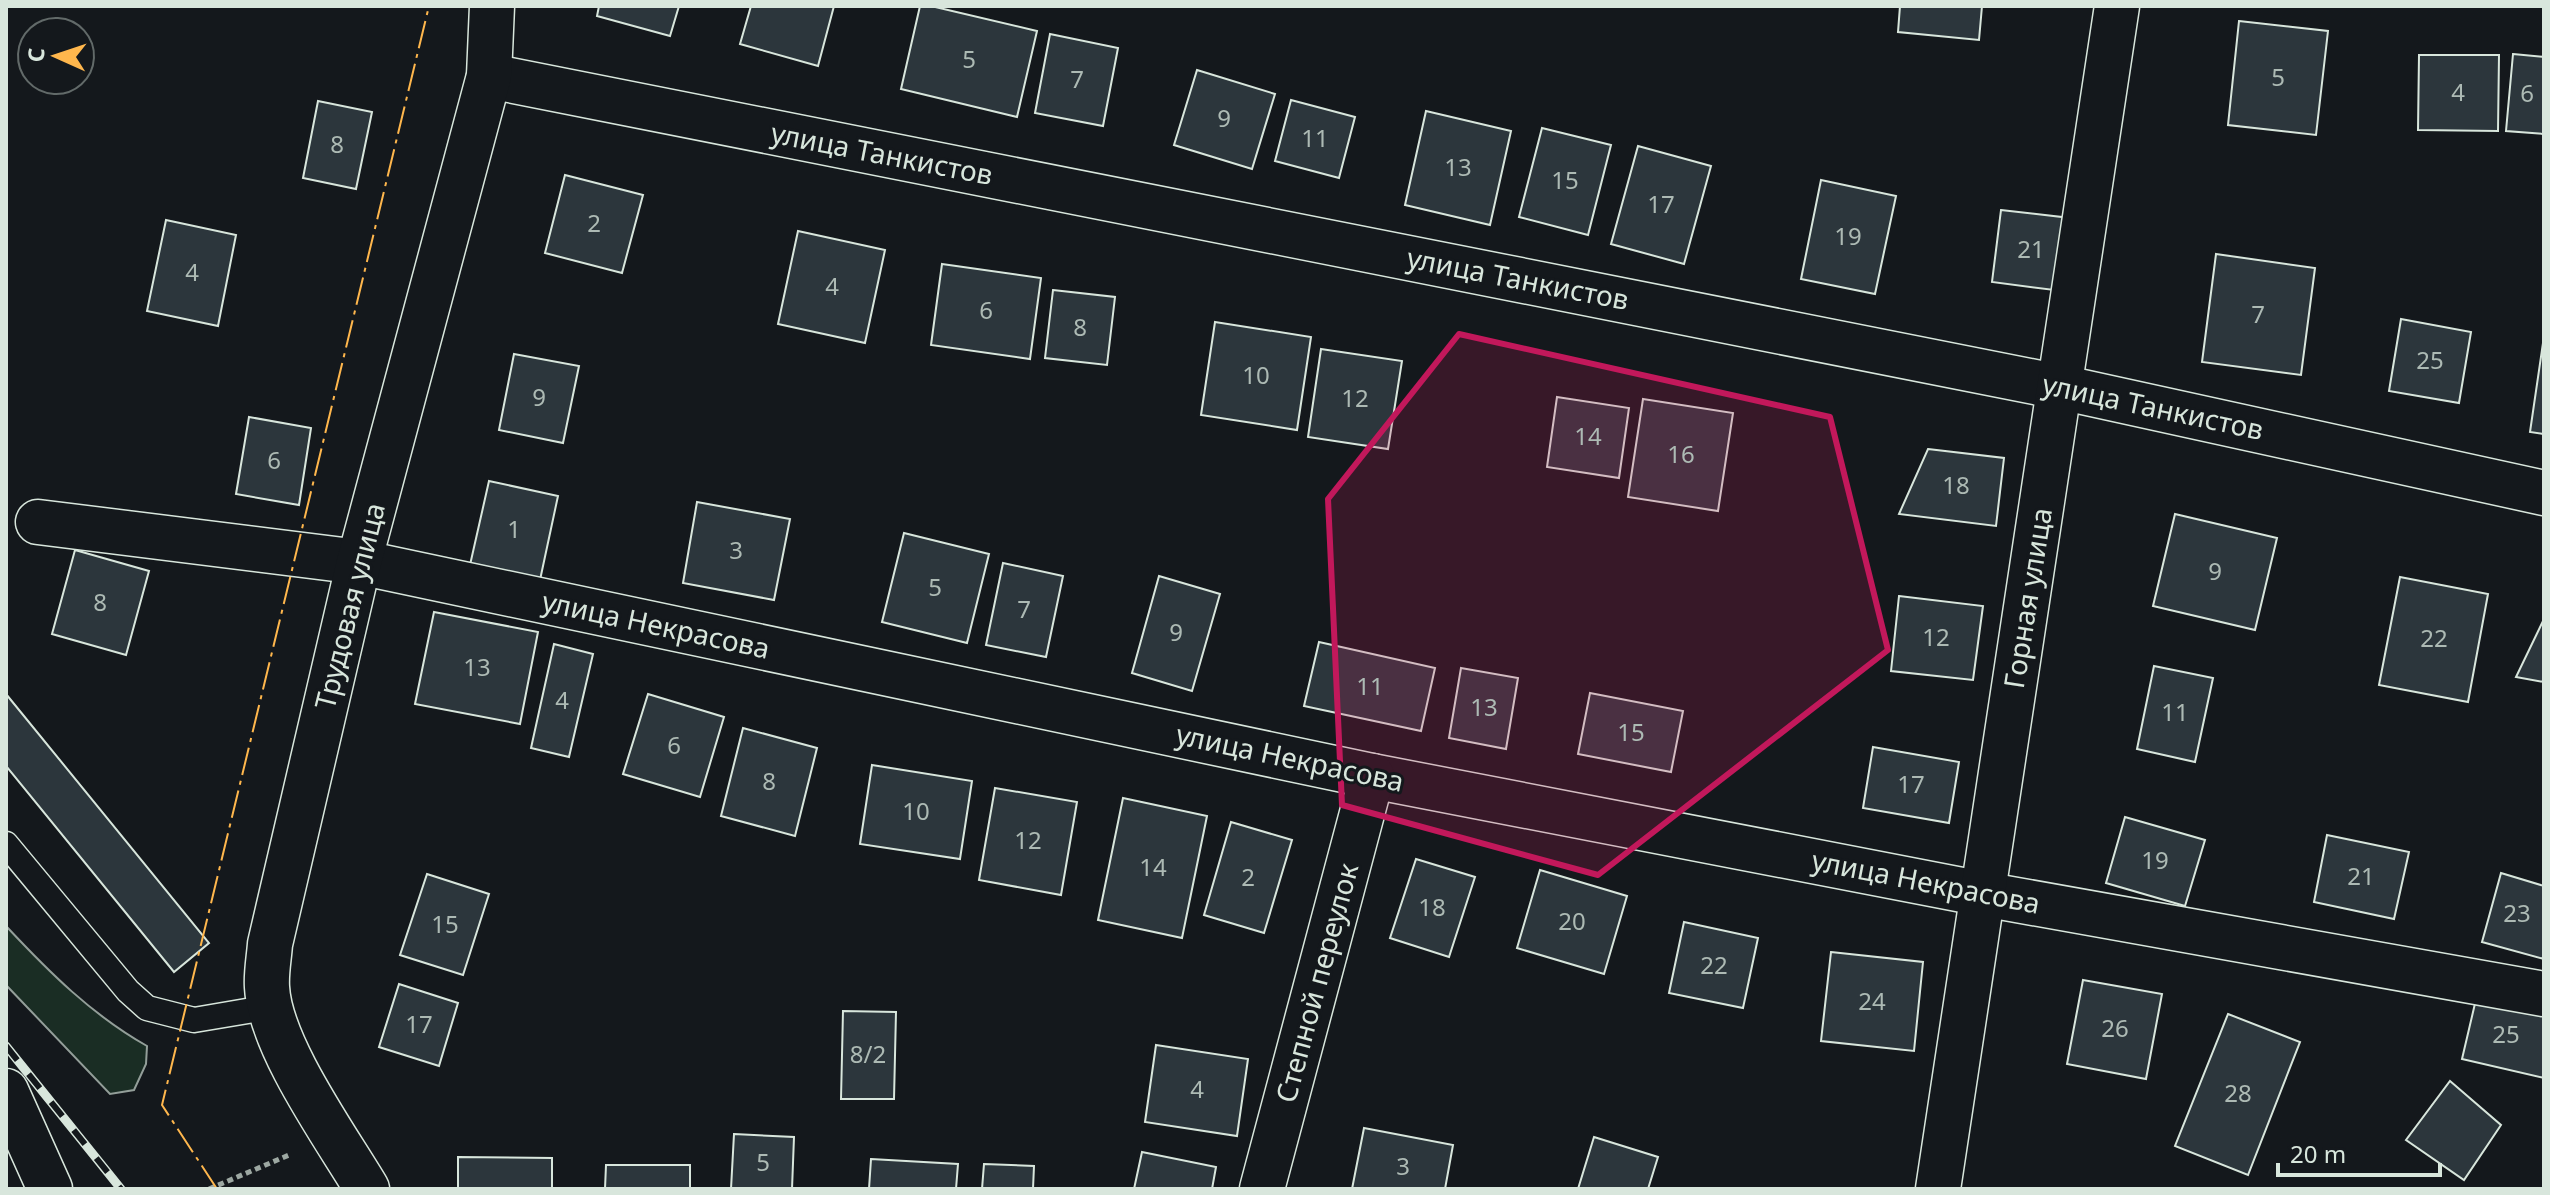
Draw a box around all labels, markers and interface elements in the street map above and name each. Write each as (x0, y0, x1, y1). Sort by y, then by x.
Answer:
north arrow (16, 16, 96, 96)
house number: 5 (962, 42, 976, 75)
text: С (20, 47, 50, 63)
house number: 5 (2271, 60, 2285, 93)
house number: 7 (1070, 62, 1084, 95)
house number: 4 (2451, 75, 2465, 108)
house number: 6 (2520, 76, 2534, 109)
house number: 9 (1217, 101, 1231, 134)
street label: улица Танкистов (768, 113, 996, 193)
house number: 11 (1301, 121, 1329, 154)
house number: 8 (330, 127, 344, 160)
house number: 13 (1444, 150, 1472, 183)
house number: 15 (1551, 163, 1579, 196)
house number: 17 (1647, 187, 1675, 220)
house number: 2 (587, 206, 601, 239)
house number: 19 (1834, 219, 1862, 252)
house number: 21 (2017, 232, 2045, 265)
street label: улица Танкистов (1404, 238, 1632, 318)
house number: 4 (185, 255, 199, 288)
house number: 4 (825, 269, 839, 302)
house number: 6 (979, 293, 993, 326)
house number: 7 (2251, 297, 2265, 330)
house number: 8 (1073, 310, 1087, 343)
house number: 25 (2416, 343, 2444, 376)
house number: 10 (1242, 358, 1270, 391)
street label: улица Танкистов (2039, 364, 2267, 448)
house number: 9 (532, 380, 546, 413)
house number: 12 (1341, 381, 1369, 414)
house number: 14 (1574, 419, 1602, 452)
house number: 16 (1667, 437, 1695, 470)
house number: 6 (267, 443, 281, 476)
house number: 18 (1942, 468, 1970, 501)
street label: Трудовая улица (305, 499, 393, 713)
street label: Горная улица (1994, 505, 2060, 691)
house number: 1 (507, 512, 521, 545)
house number: 3 (729, 533, 743, 566)
house number: 9 (2208, 554, 2222, 587)
house number: 5 (928, 570, 942, 603)
street label: улица Некрасова (539, 581, 774, 667)
house number: 8 (93, 585, 107, 618)
house number: 7 (1017, 592, 1031, 625)
house number: 9 (1169, 615, 1183, 648)
house number: 12 (1922, 620, 1950, 653)
house number: 22 (2420, 621, 2448, 654)
house number: 13 (463, 650, 491, 683)
house number: 11 (1356, 669, 1384, 702)
house number: 4 (555, 683, 569, 716)
house number: 13 (1470, 690, 1498, 723)
house number: 11 (2161, 695, 2189, 728)
street label: улица Некрасова (1173, 714, 1408, 800)
house number: 15 (1617, 715, 1645, 748)
house number: 6 (667, 728, 681, 761)
house number: 8 (762, 764, 776, 797)
house number: 17 (1897, 767, 1925, 800)
house number: 10 (902, 794, 930, 827)
house number: 12 (1014, 823, 1042, 856)
street label: улица Некрасова (1809, 840, 2044, 922)
house number: 19 (2141, 843, 2169, 876)
house number: 14 (1139, 850, 1167, 883)
street label: Степной переулок (1266, 859, 1366, 1107)
house number: 21 (2347, 859, 2375, 892)
house number: 2 (1241, 860, 1255, 893)
house number: 18 (1418, 890, 1446, 923)
house number: 23 (2503, 896, 2531, 929)
house number: 20 (1558, 904, 1586, 937)
house number: 15 (431, 907, 459, 940)
house number: 22 (1700, 948, 1728, 981)
house number: 24 (1858, 984, 1886, 1017)
house number: 17 (405, 1007, 433, 1040)
house number: 26 (2101, 1011, 2129, 1044)
house number: 25 (2492, 1017, 2520, 1050)
house number: 8/2 (850, 1037, 886, 1070)
house number: 4 (1190, 1072, 1204, 1105)
house number: 28 (2224, 1076, 2252, 1109)
scale bar (2278, 1127, 2440, 1177)
text: 20 m (2290, 1137, 2346, 1170)
house number: 5 (756, 1145, 770, 1178)
house number: 3 (1396, 1149, 1410, 1182)

